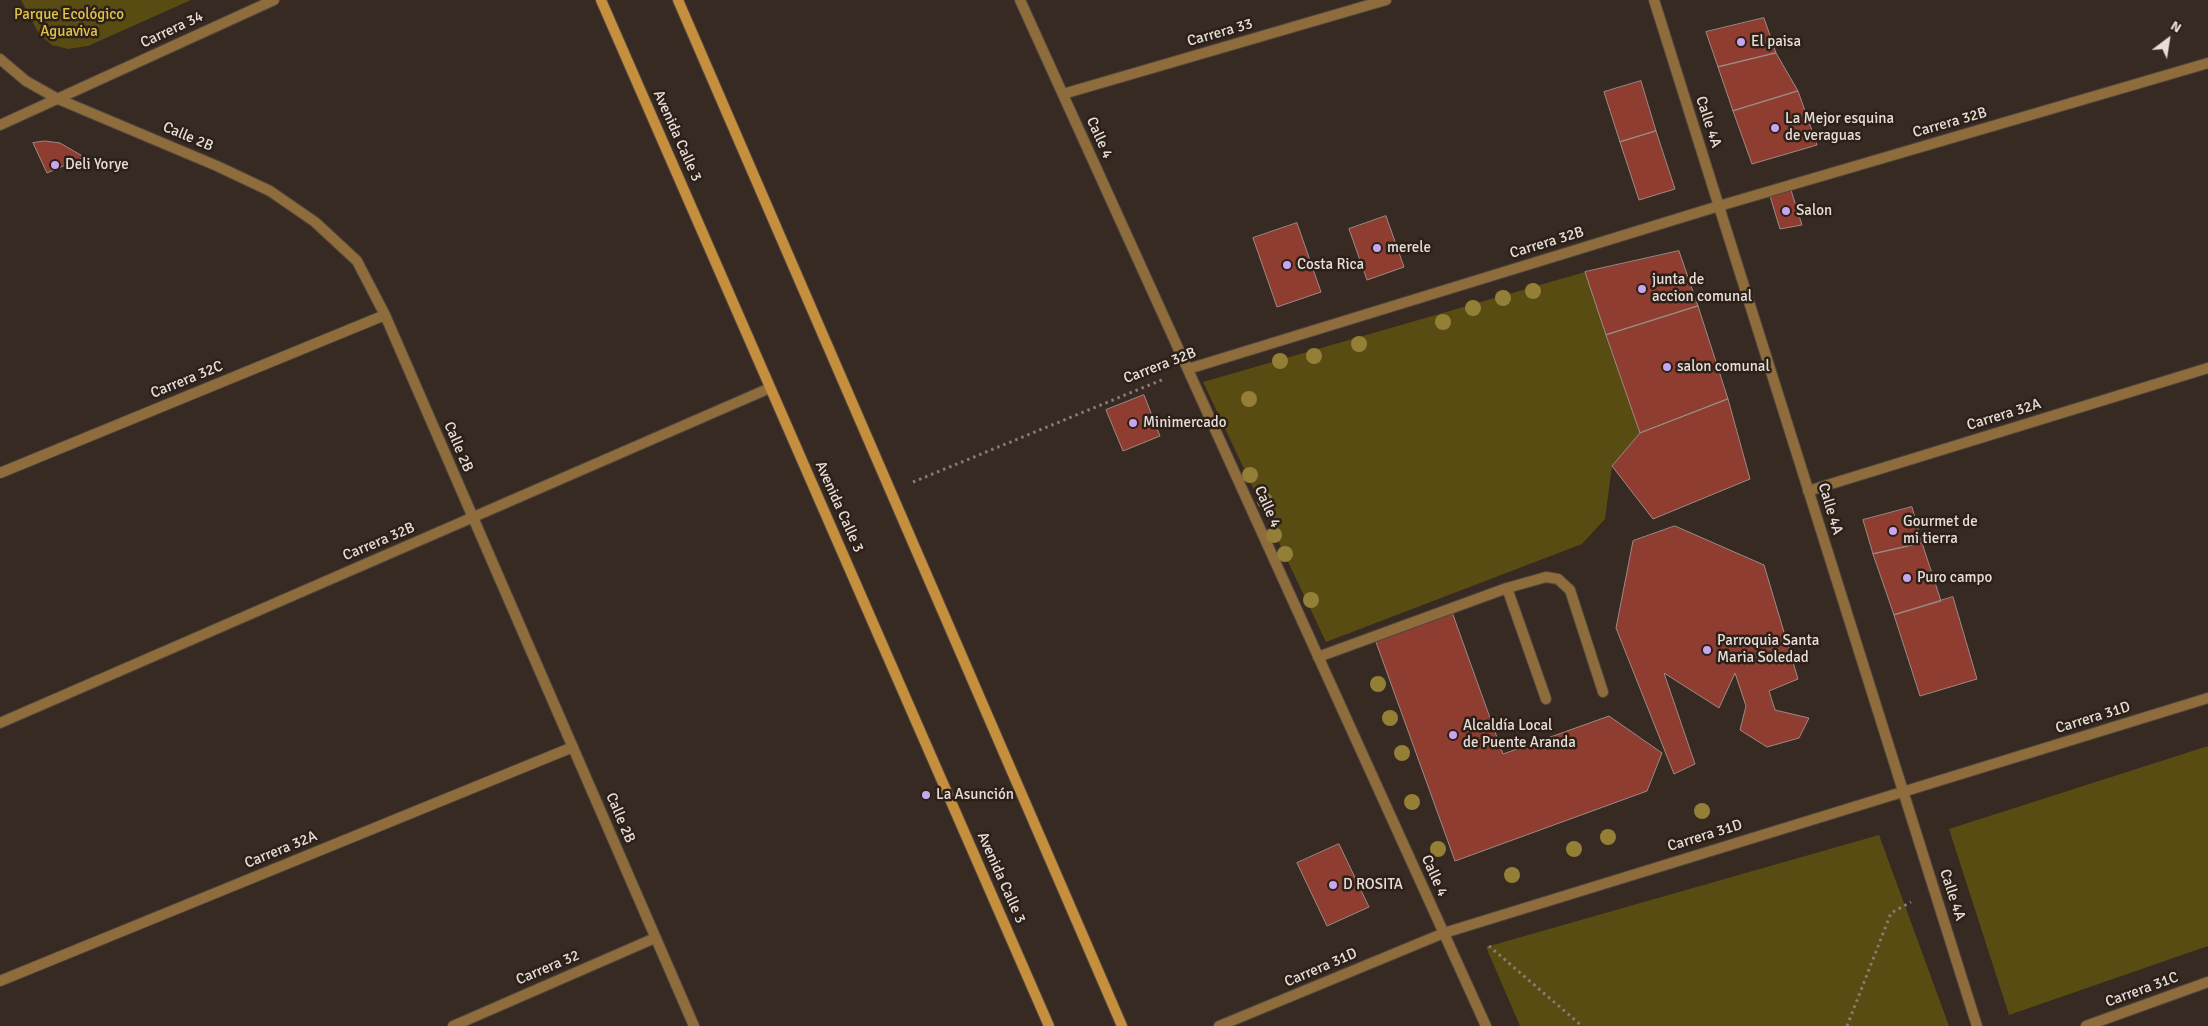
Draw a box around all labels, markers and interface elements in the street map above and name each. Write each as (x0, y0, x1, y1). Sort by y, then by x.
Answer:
park label: Parque Ecológico Aguaviva (14, 6, 124, 41)
street label: Carrera 34 (138, 8, 206, 52)
street label: Carrera 33 (1185, 15, 1255, 51)
north arrow (2143, 15, 2193, 65)
text: N (2167, 17, 2185, 37)
place label: El paisa (1751, 33, 1801, 51)
marker: El paisa (1735, 36, 1747, 48)
street label: Avenida Calle 3 (649, 88, 705, 184)
street label: Calle 4A (1691, 94, 1725, 150)
street label: Carrera 32B (1911, 104, 1989, 142)
place label: La Mejor esquina de veraguas (1785, 110, 1894, 145)
street label: Calle 4 (1082, 114, 1116, 162)
street label: Calle 2B (160, 118, 216, 156)
marker: La Mejor esquina de veraguas (1769, 122, 1781, 134)
place label: Deli Yorye (65, 156, 129, 174)
marker: Deli Yorye (49, 159, 61, 171)
place label: Salon (1796, 202, 1832, 220)
marker: Salon (1780, 205, 1792, 217)
street label: Carrera 32B (1508, 223, 1586, 263)
place label: merele (1387, 239, 1431, 257)
marker: merele (1371, 242, 1383, 254)
place label: Costa Rica (1297, 256, 1364, 274)
marker: Costa Rica (1281, 259, 1293, 271)
place label: junta de accion comunal (1652, 271, 1752, 306)
marker: junta de accion comunal (1636, 283, 1648, 295)
street label: Carrera 32B (1121, 344, 1199, 388)
street label: Carrera 32C (148, 357, 226, 403)
place label: salon comunal (1677, 358, 1770, 376)
marker: salon comunal (1661, 361, 1673, 373)
street label: Carrera 32A (1965, 395, 2043, 435)
place label: Minimercado (1143, 414, 1226, 432)
marker: Minimercado (1127, 417, 1139, 429)
street label: Calle 2B (439, 419, 477, 475)
street label: Avenida Calle 3 (811, 459, 867, 555)
street label: Calle 4A (1814, 481, 1846, 537)
street label: Calle 4 (1250, 483, 1284, 531)
place label: Gourmet de mi tierra (1903, 513, 1978, 548)
street label: Carrera 32B (340, 519, 418, 565)
marker: Gourmet de mi tierra (1887, 525, 1899, 537)
place label: Puro campo (1917, 569, 1992, 587)
marker: Puro campo (1901, 572, 1913, 584)
place label: Parroquia Santa Maria Soledad (1717, 632, 1819, 667)
marker: Parroquia Santa Maria Soledad (1701, 644, 1713, 656)
street label: Carrera 31D (2054, 698, 2132, 738)
place label: Alcaldía Local de Puente Aranda (1463, 717, 1576, 752)
marker: Alcaldía Local de Puente Aranda (1447, 729, 1459, 741)
place label: La Asunción (936, 786, 1014, 804)
marker: La Asunción (920, 789, 932, 801)
street label: Calle 2B (601, 790, 639, 846)
street label: Carrera 31D (1666, 816, 1744, 856)
street label: Carrera 32A (242, 827, 320, 873)
street label: Avenida Calle 3 (973, 830, 1029, 926)
street label: Calle 4 (1417, 852, 1451, 900)
street label: Calle 4A (1935, 867, 1969, 923)
place label: D ROSITA (1343, 876, 1403, 894)
marker: D ROSITA (1327, 879, 1339, 891)
street label: Carrera 31D (1282, 945, 1360, 991)
street label: Carrera 32 (513, 947, 583, 989)
street label: Carrera 31C (2103, 968, 2181, 1012)

